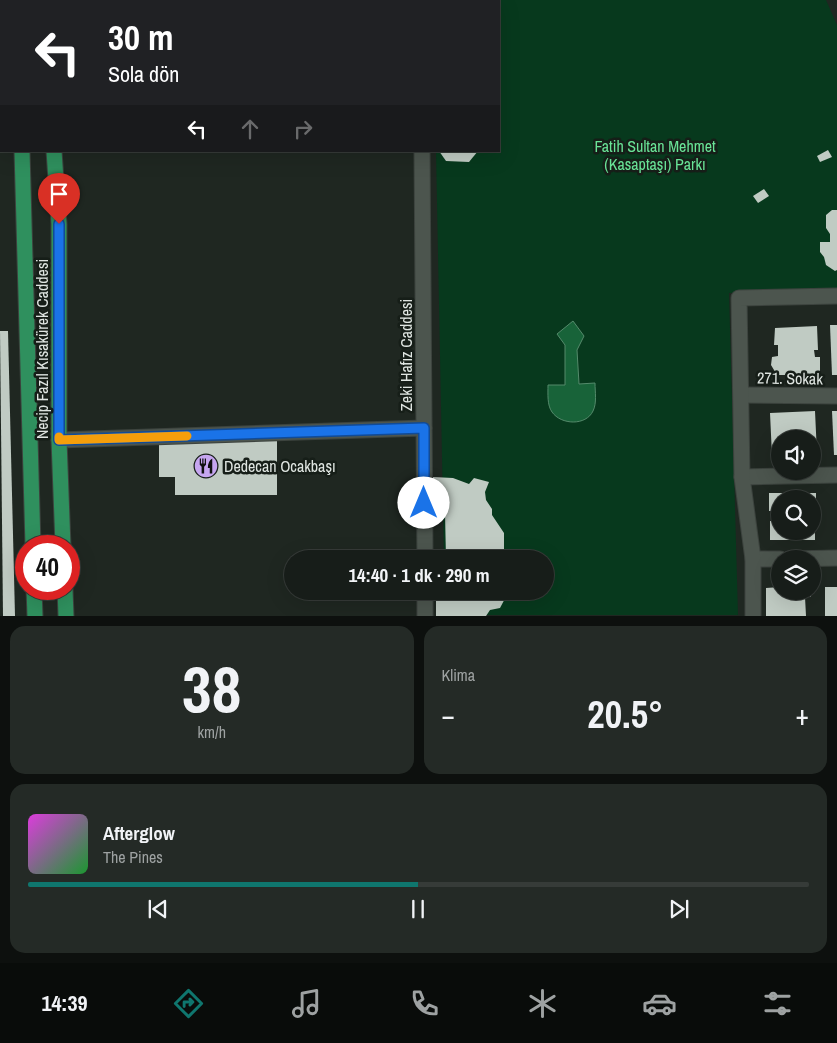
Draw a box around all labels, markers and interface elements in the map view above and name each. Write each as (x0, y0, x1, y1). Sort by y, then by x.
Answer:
text: 30 m (108, 14, 173, 61)
icon: left (25, 20, 90, 85)
text: Sola dön (108, 59, 179, 89)
icon: left (183, 115, 211, 143)
icon: ahead (236, 115, 264, 143)
icon: right (289, 115, 317, 143)
park label: Fatih Sultan Mehmet (Kasaptaşı) Parkı (594, 135, 716, 175)
pin (38, 173, 80, 224)
icon: arrive (45, 180, 73, 208)
street label: Necip Fazıl Kısakürek Caddesi (31, 259, 53, 439)
street label: Zeki Hafız Caddesi (395, 299, 417, 411)
street label: 271. Sokak (757, 366, 823, 390)
map controls (771, 430, 821, 600)
button: sound (771, 430, 821, 480)
restaurant icon: Dedecan Ocakbaşı (193, 453, 219, 479)
place label: Dedecan Ocakbaşı (224, 455, 336, 477)
position arrow (397, 476, 449, 528)
button: search (771, 490, 821, 540)
speed limit sign: 40 (15, 535, 80, 600)
button: layers (771, 550, 821, 600)
text: 14:40 · 1 dk · 290 m (348, 562, 490, 588)
text: 38 (182, 645, 241, 732)
text: Klima (442, 664, 475, 686)
text: 20.5° (587, 689, 663, 740)
text: − (442, 696, 455, 734)
text: + (796, 696, 809, 734)
text: km/h (198, 721, 226, 743)
text: Afterglow (103, 820, 175, 846)
text: The Pines (103, 846, 163, 868)
icon: previous (144, 895, 172, 923)
icon: pause (404, 895, 432, 923)
icon: next (665, 895, 693, 923)
icon: directions (171, 986, 206, 1021)
icon: music (289, 986, 324, 1021)
icon: phone (407, 986, 442, 1021)
icon: climate (525, 986, 560, 1021)
icon: car (642, 986, 677, 1021)
icon: filters (760, 986, 795, 1021)
text: 14:39 (41, 988, 88, 1018)

